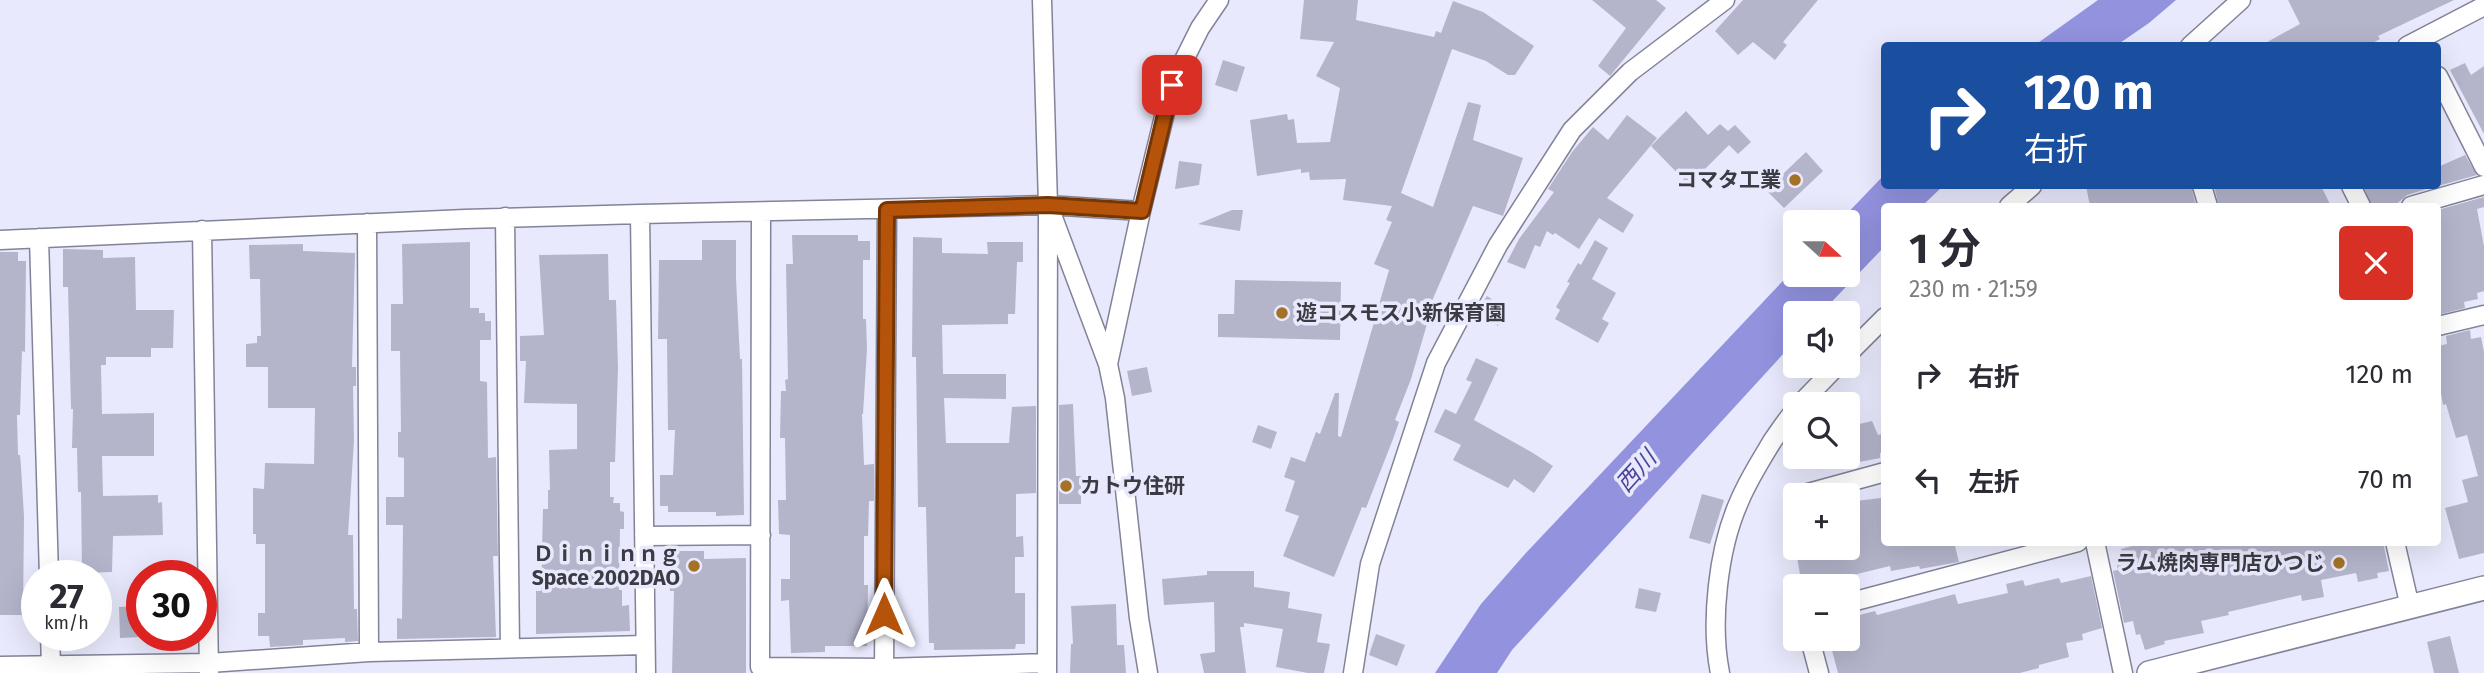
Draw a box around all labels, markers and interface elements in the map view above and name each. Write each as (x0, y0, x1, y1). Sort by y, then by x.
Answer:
pin (1142, 55, 1202, 115)
text: 120 m (2024, 63, 2154, 122)
icon: arrive (1153, 66, 1191, 104)
icon: right (1909, 70, 2000, 161)
text: 右折 (2024, 130, 2088, 168)
place label: コマタ工業 (1676, 167, 1781, 193)
marker: コマタ工業 (1787, 172, 1803, 188)
north arrow (1783, 210, 1860, 287)
map controls (1783, 210, 1860, 651)
text: 1 分 (1909, 224, 1980, 274)
button: close (2339, 226, 2413, 300)
text: 230 m · 21:59 (1909, 275, 2038, 303)
place label: 遊コスモス小新保育園 (1296, 300, 1506, 326)
button: sound (1783, 301, 1860, 378)
marker: 遊コスモス小新保育園 (1274, 305, 1290, 321)
icon: right (1909, 356, 1947, 394)
text: 120 m (2345, 359, 2413, 390)
text: 右折 (1968, 362, 2020, 393)
button: search (1783, 392, 1860, 469)
water label: 西川 (1610, 442, 1664, 497)
icon: left (1909, 461, 1947, 499)
text: 70 m (2358, 464, 2413, 495)
text: 左折 (1968, 467, 2020, 498)
place label: カトウ住研 (1080, 473, 1185, 499)
marker: カトウ住研 (1058, 478, 1074, 494)
button: + (1783, 483, 1860, 560)
place label: Ｄｉｎｉｎｎｇ Space 2002DAO (532, 541, 680, 591)
place label: ラム焼肉専門店ひつじ (2116, 550, 2325, 576)
marker: ラム焼肉専門店ひつじ (2331, 555, 2347, 571)
marker: Ｄｉｎｉｎｎｇ Space 2002DAO (686, 558, 702, 574)
speed limit sign: 30 (126, 560, 217, 651)
button: − (1783, 574, 1860, 651)
text: 27 (49, 575, 84, 617)
position arrow (847, 577, 921, 651)
text: km/h (44, 612, 89, 634)

